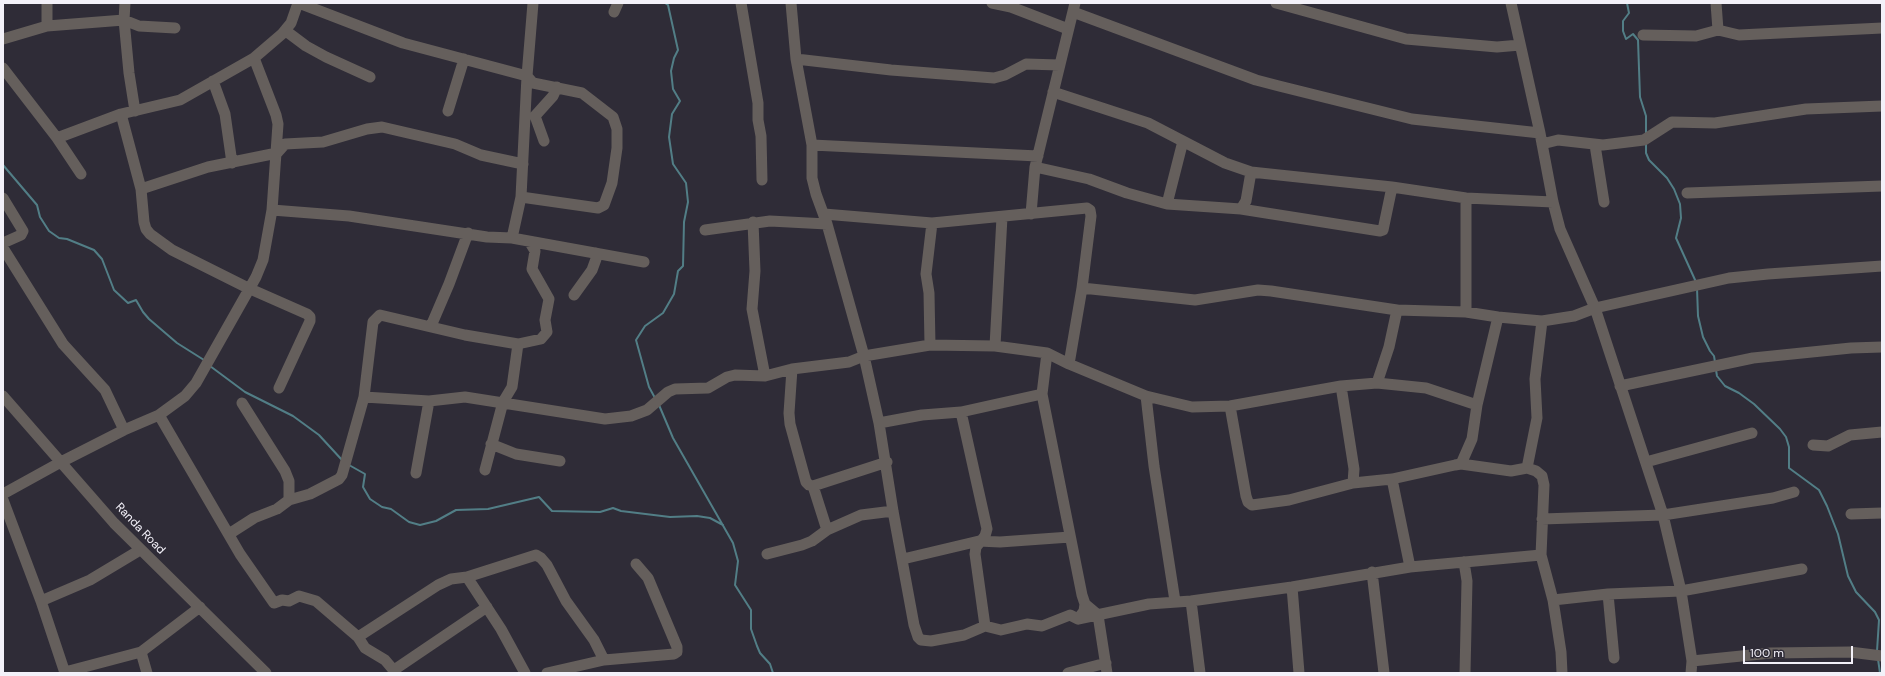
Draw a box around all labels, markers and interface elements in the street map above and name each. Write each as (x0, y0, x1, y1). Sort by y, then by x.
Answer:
street label: Randa Road (112, 500, 168, 558)
scale bar (1745, 638, 1855, 664)
text: 100 m (1750, 645, 1784, 661)

